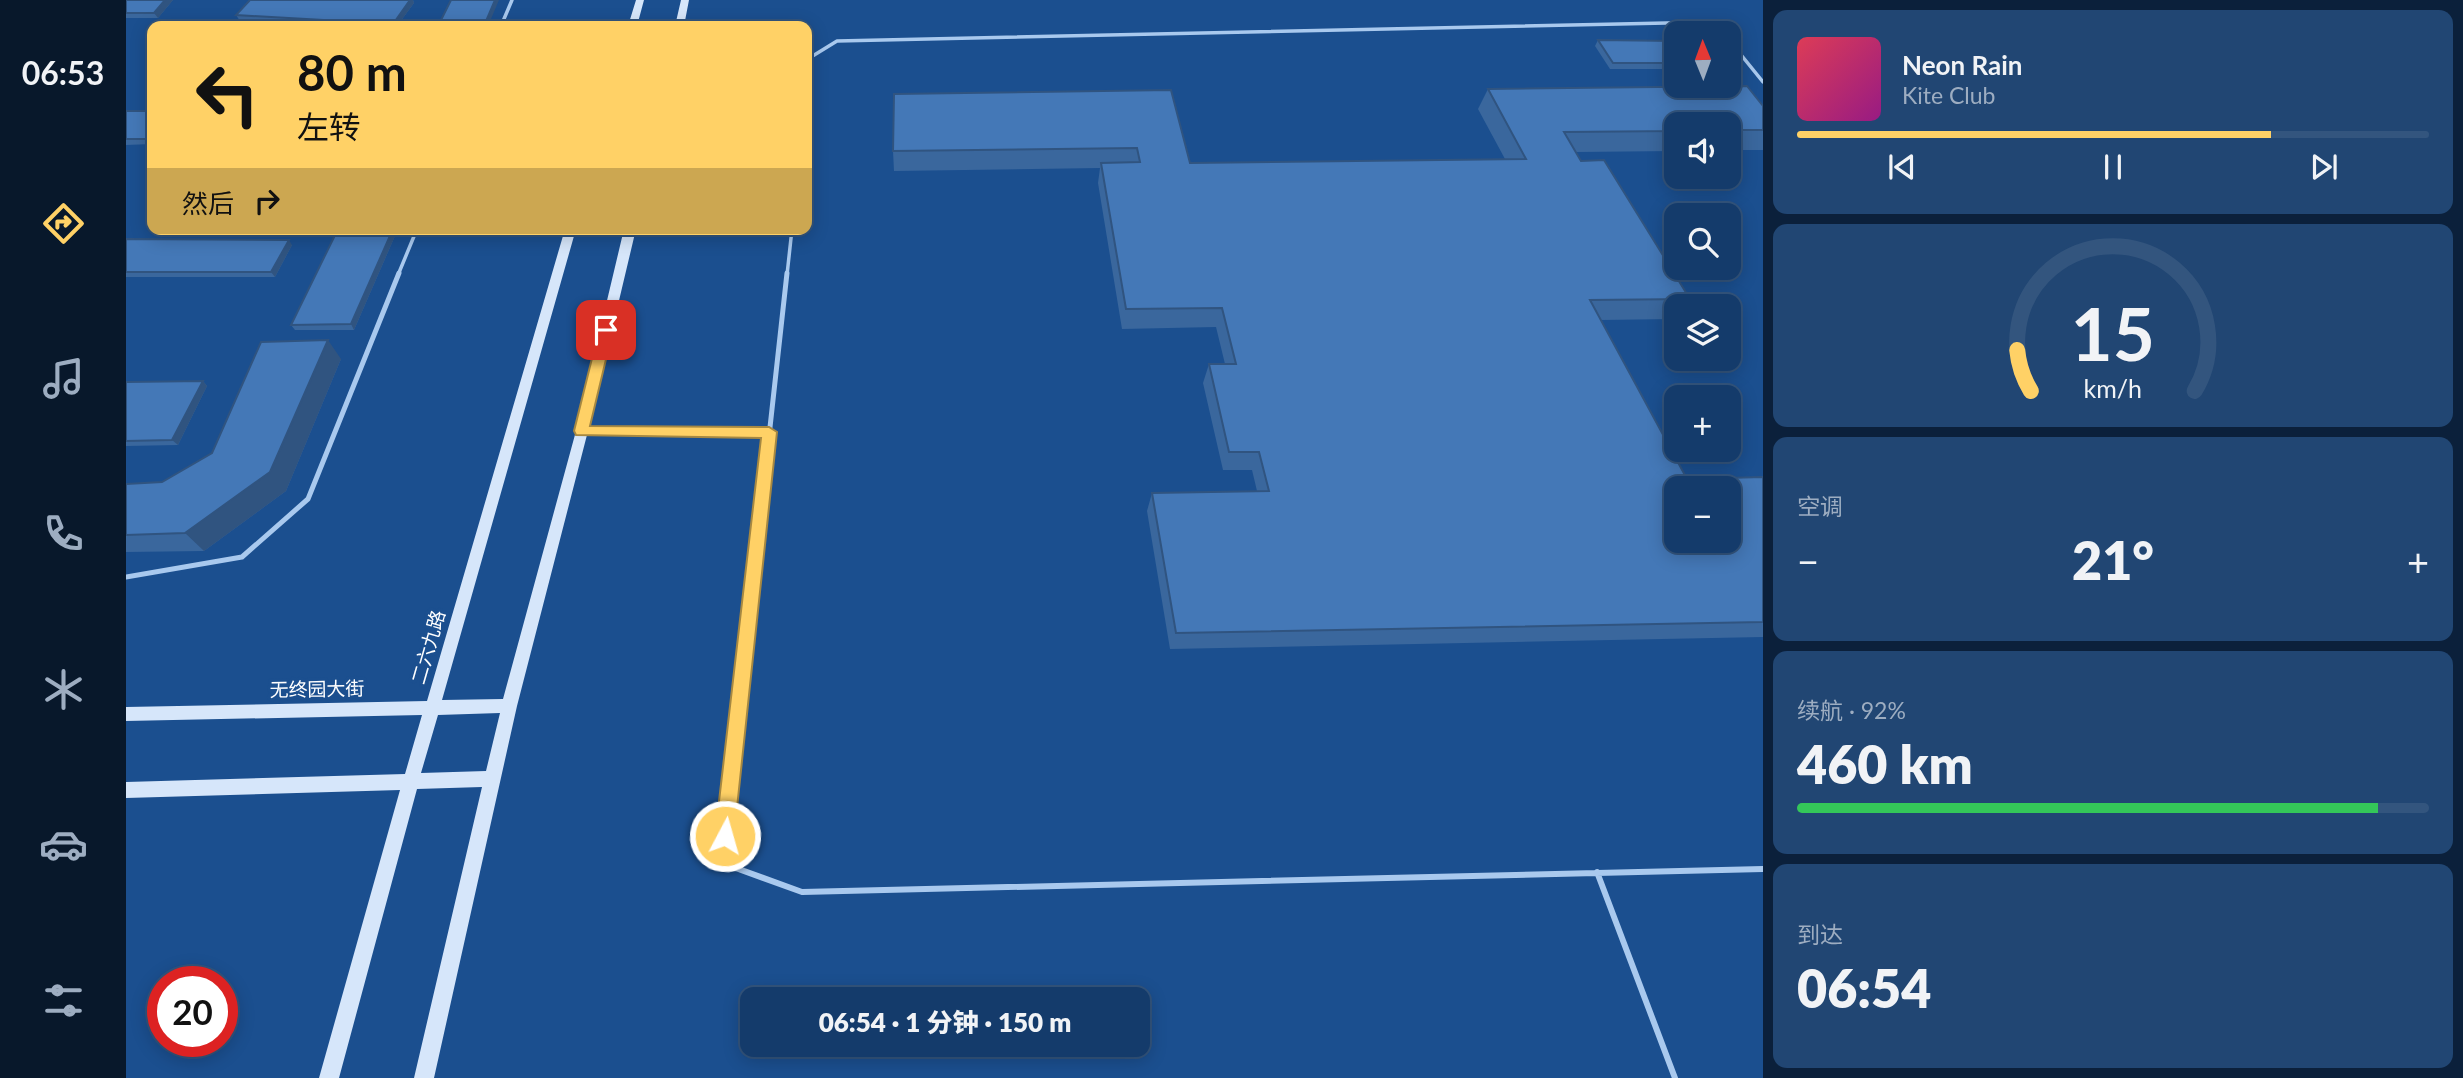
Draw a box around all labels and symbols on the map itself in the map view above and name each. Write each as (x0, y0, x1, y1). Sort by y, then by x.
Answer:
north arrow (1664, 21, 1741, 98)
pin (576, 300, 636, 360)
street label: 二六九路 (406, 607, 449, 687)
street label: 无终园大街 (269, 676, 365, 701)
position arrow (688, 799, 762, 873)
speed limit sign: 20 (147, 966, 238, 1057)

